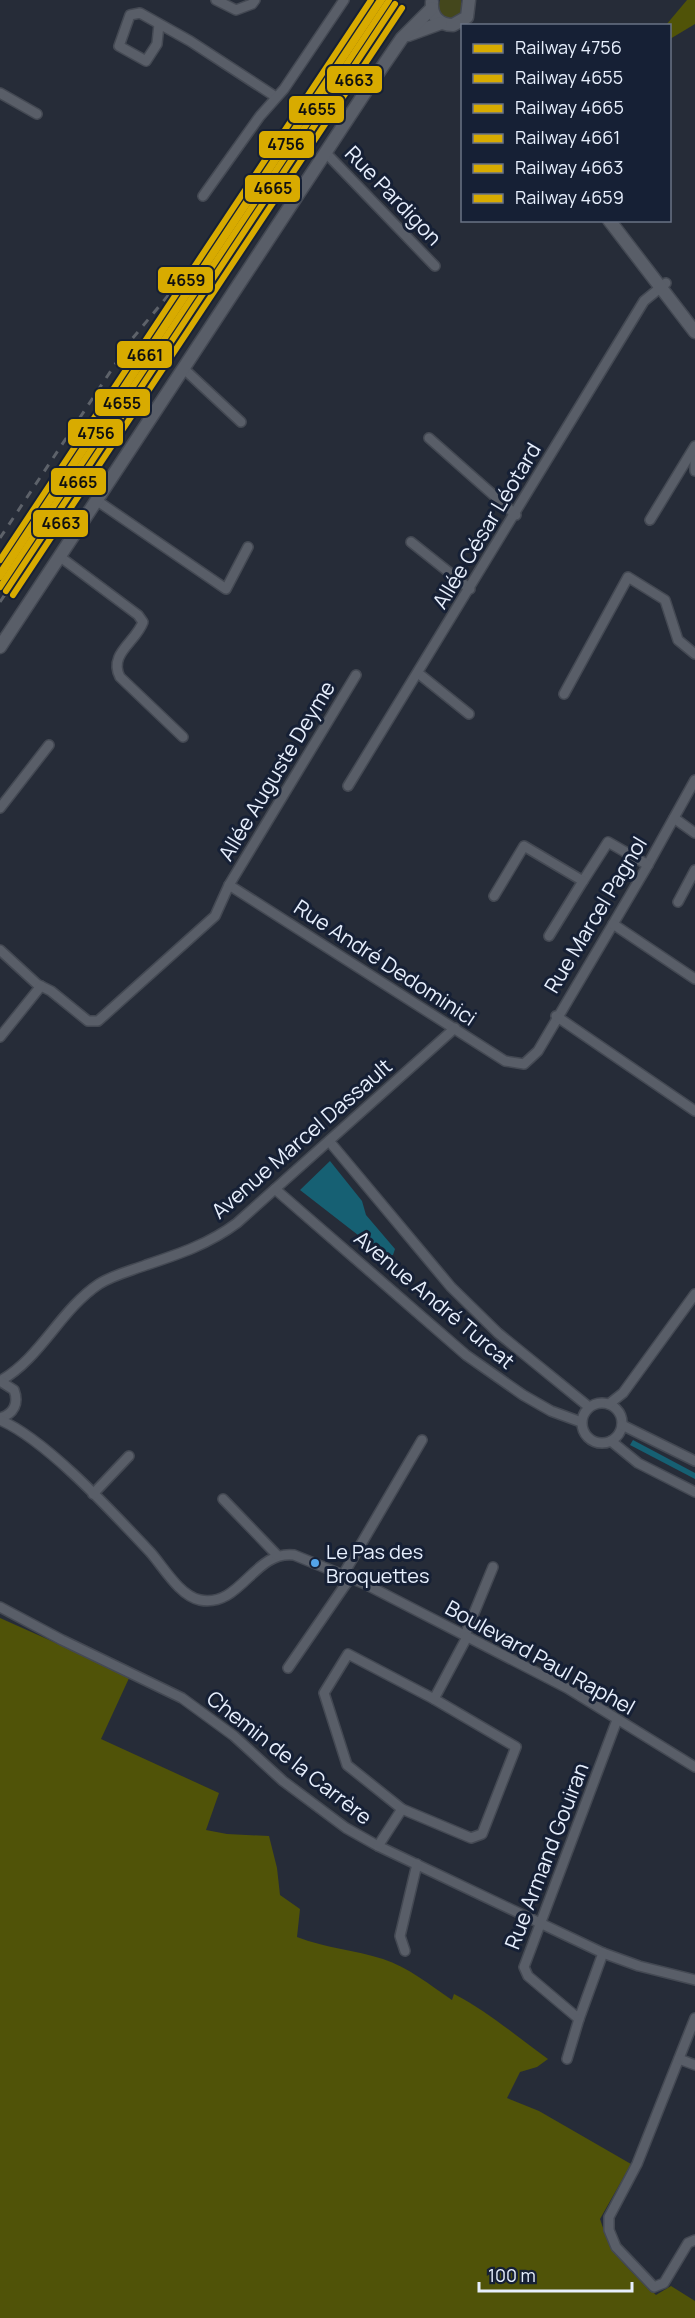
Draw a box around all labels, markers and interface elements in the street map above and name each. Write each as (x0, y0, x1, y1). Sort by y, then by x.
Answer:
legend (461, 24, 671, 222)
text: Railway 4756 (515, 35, 622, 59)
line badge: 4663 (326, 65, 383, 94)
text: Railway 4655 (515, 65, 623, 89)
text: 4663 (335, 69, 373, 91)
line badge: 4655 (288, 95, 345, 124)
text: Railway 4665 (515, 95, 624, 119)
text: 4655 (298, 98, 336, 120)
text: Railway 4661 (515, 125, 620, 149)
line badge: 4756 (258, 130, 315, 159)
text: 4756 (267, 133, 305, 155)
street label: Rue Pardigon (339, 140, 448, 251)
text: Railway 4663 (515, 155, 624, 179)
line badge: 4665 (244, 174, 301, 203)
text: 4665 (254, 177, 293, 199)
text: Railway 4659 (515, 185, 624, 209)
line badge: 4659 (157, 266, 214, 294)
text: 4659 (167, 269, 206, 291)
line badge: 4661 (116, 340, 173, 369)
text: 4661 (127, 344, 163, 366)
line badge: 4655 (94, 388, 151, 417)
text: 4655 (103, 392, 141, 414)
line badge: 4756 (67, 418, 124, 447)
text: 4756 (77, 422, 115, 444)
street label: Allée César Léotard (425, 437, 547, 614)
line badge: 4665 (50, 467, 107, 496)
text: 4665 (59, 471, 98, 493)
line badge: 4663 (32, 509, 89, 538)
text: 4663 (42, 512, 80, 534)
street label: Allée Auguste Deyme (211, 675, 341, 866)
street label: Rue Marcel Pagnol (537, 831, 653, 998)
street label: Rue André Dedominici (289, 893, 482, 1032)
street label: Avenue Marcel Dassault (205, 1052, 398, 1224)
street label: Avenue André Turcat (349, 1224, 521, 1375)
place label: Le Pas des Broquettes (326, 1538, 430, 1589)
marker: Le Pas des Broquettes (309, 1557, 321, 1569)
street label: Boulevard Paul Raphel (441, 1593, 640, 1721)
street label: Chemin de la Carrère (201, 1684, 378, 1831)
street label: Rue Armand Gouiran (498, 1758, 595, 1953)
scale bar (479, 2255, 632, 2293)
text: 100 m (488, 2263, 536, 2287)

